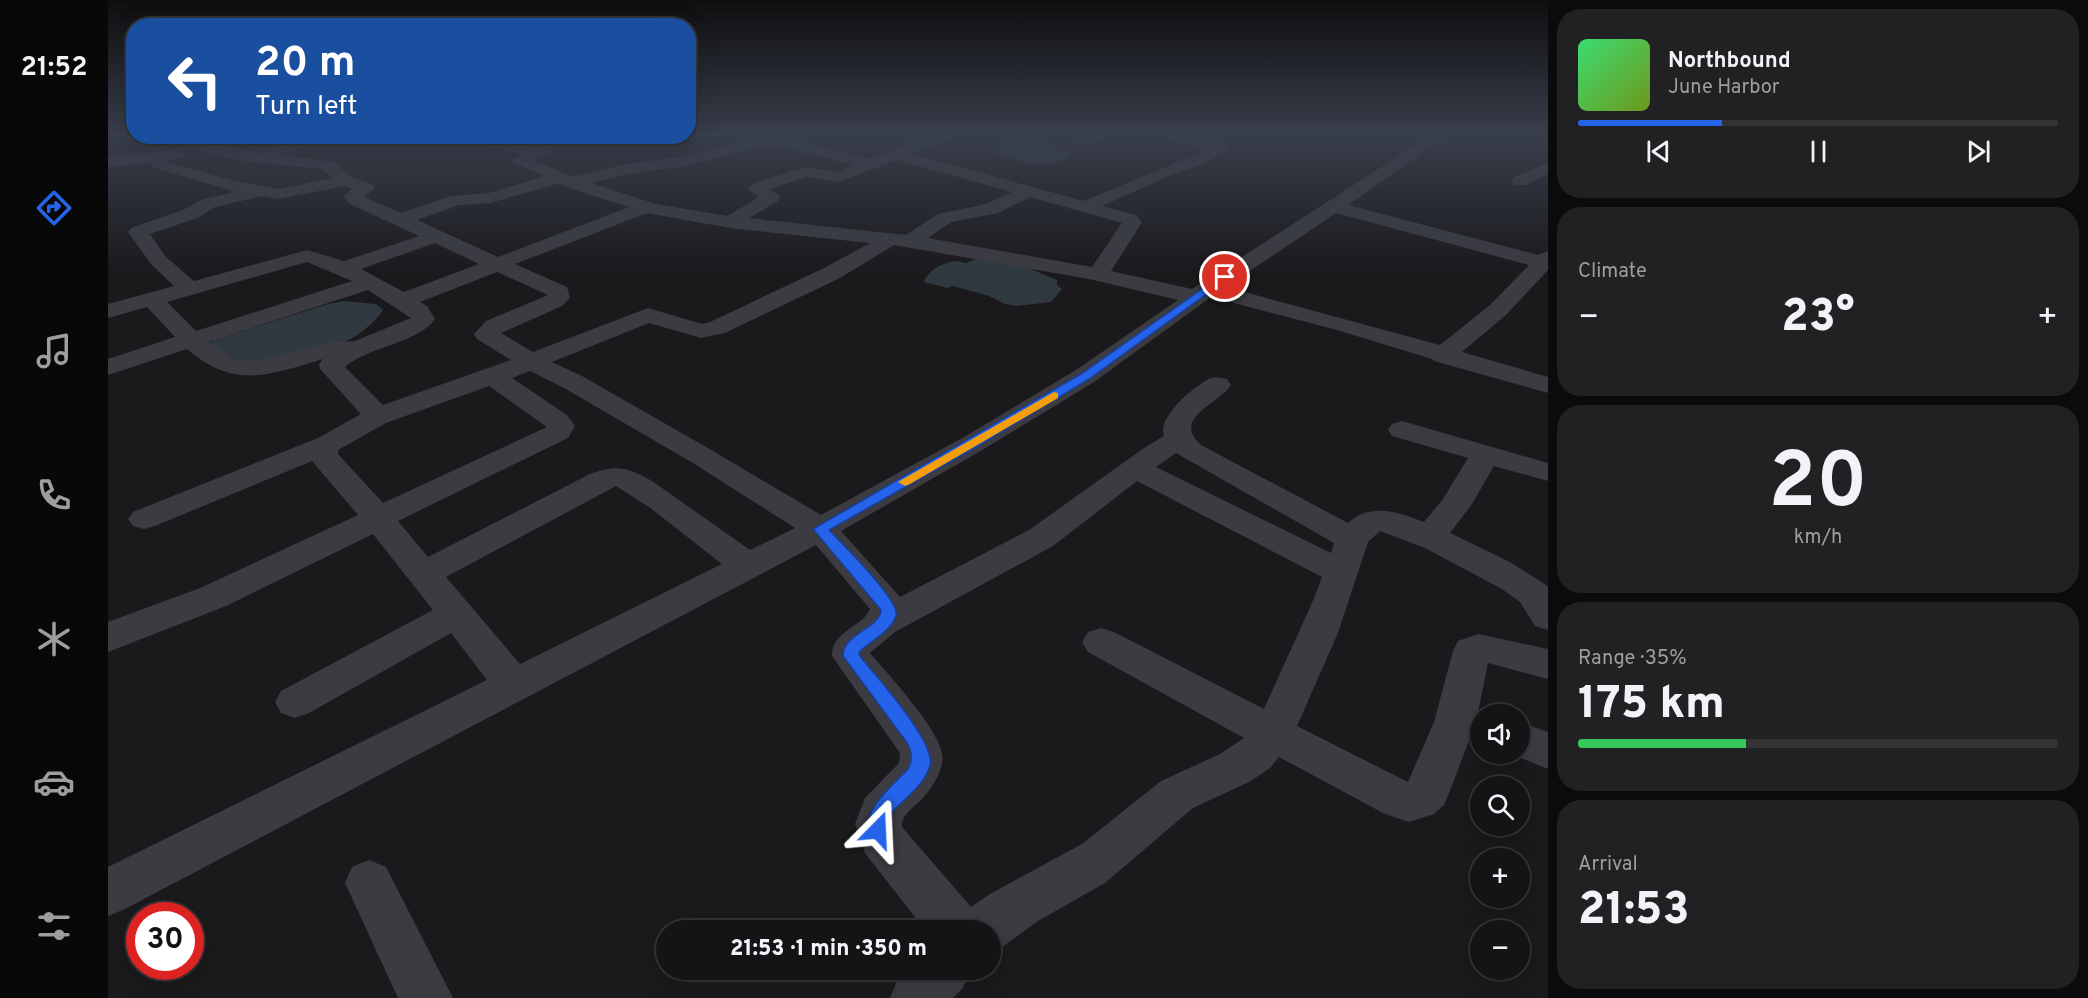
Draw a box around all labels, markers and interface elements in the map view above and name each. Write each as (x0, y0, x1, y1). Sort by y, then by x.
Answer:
text: 20 m (255, 38, 356, 91)
icon: left (156, 42, 234, 120)
text: Northbound (1668, 48, 1791, 75)
text: 21:52 (21, 51, 87, 85)
text: June Harbor (1668, 75, 1780, 101)
text: Turn left (255, 90, 357, 124)
icon: previous (1642, 135, 1675, 168)
icon: pause (1802, 135, 1835, 168)
icon: next (1962, 135, 1995, 168)
icon: directions (33, 187, 75, 229)
pin (1199, 251, 1250, 302)
text: Climate (1578, 259, 1647, 285)
icon: arrive (1208, 260, 1241, 293)
text: 23° (1781, 290, 1855, 347)
text: − (1578, 298, 1599, 340)
text: + (2037, 298, 2058, 340)
icon: music (33, 330, 75, 372)
text: 20 (1769, 436, 1867, 535)
icon: phone (33, 474, 75, 516)
text: km/h (1794, 525, 1842, 551)
icon: climate (33, 618, 75, 660)
text: Range · 35% (1578, 646, 1687, 672)
text: 175 km (1578, 677, 1725, 734)
map controls (1470, 704, 1530, 980)
button: sound (1470, 704, 1530, 764)
icon: car (33, 761, 75, 803)
button: search (1470, 776, 1530, 836)
position arrow (846, 798, 910, 862)
button: + (1470, 848, 1530, 908)
text: Arrival (1578, 852, 1638, 878)
text: 21:53 (1578, 883, 1689, 940)
speed limit sign: 30 (126, 902, 204, 980)
icon: filters (33, 905, 75, 947)
button: − (1470, 920, 1530, 980)
text: 21:53 · 1 min · 350 m (730, 936, 927, 963)

